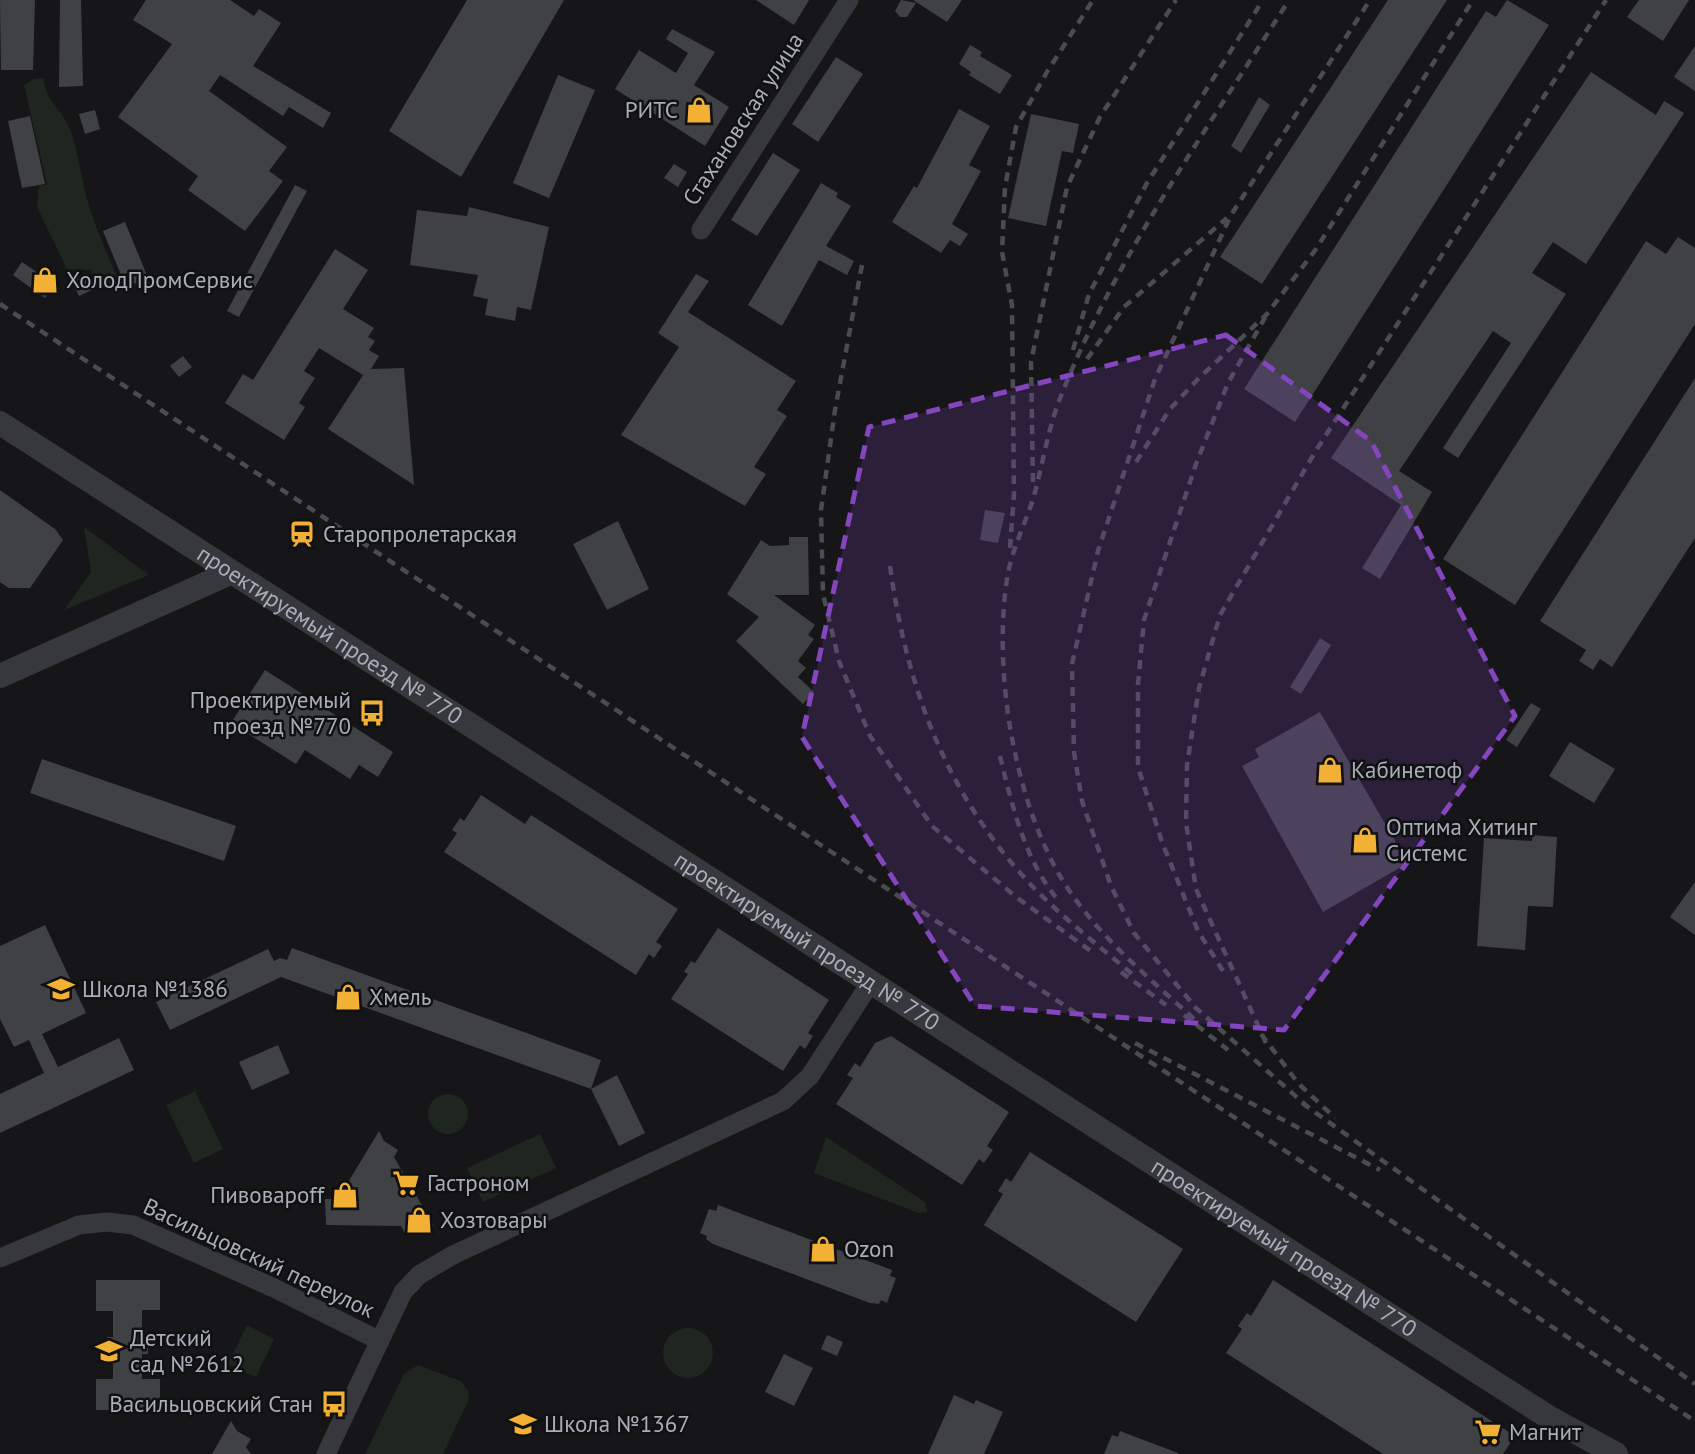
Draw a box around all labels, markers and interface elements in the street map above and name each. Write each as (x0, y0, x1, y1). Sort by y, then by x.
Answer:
street label: Стахановская улица (676, 27, 809, 211)
place label: РИТС (625, 95, 678, 124)
shop icon: РИТС (684, 95, 714, 125)
shop icon: ХолодПромСервис (30, 265, 60, 295)
place label: ХолодПромСервис (66, 265, 253, 294)
station icon: Старопролетарская (287, 519, 317, 549)
place label: Старопролетарская (323, 519, 517, 548)
street label: проектируемый проезд № 770 (192, 539, 468, 730)
place label: Проектируемый проезд №770 (190, 685, 351, 740)
bus stop icon: Проектируемый проезд №770 (357, 698, 387, 728)
shop icon: Кабинетоф (1315, 755, 1345, 785)
place label: Кабинетоф (1351, 755, 1462, 784)
place label: Оптима Хитинг Системс (1386, 812, 1537, 867)
shop icon: Оптима Хитинг Системс (1350, 825, 1380, 855)
street label: проектируемый проезд № 770 (669, 845, 945, 1037)
school or university icon: Школа №1386 (46, 974, 76, 1004)
place label: Школа №1386 (82, 974, 228, 1003)
shop icon: Хмель (333, 982, 363, 1012)
place label: Хмель (369, 982, 431, 1011)
street label: проектируемый проезд № 770 (1146, 1151, 1422, 1343)
supermarket icon: Гастроном (391, 1168, 421, 1198)
place label: Гастроном (427, 1168, 530, 1197)
place label: Пивовароff (210, 1180, 326, 1209)
shop icon: Пивовароff (330, 1180, 360, 1210)
street label: Васильцовский переулок (139, 1191, 380, 1324)
shop icon: Хозтовары (404, 1205, 434, 1235)
place label: Хозтовары (440, 1205, 547, 1234)
shop icon: Ozon (808, 1234, 838, 1264)
place label: Ozon (844, 1234, 894, 1263)
place label: Детский сад №2612 (130, 1323, 244, 1378)
school or university icon: Детский сад №2612 (94, 1336, 124, 1366)
place label: Васильцовский Стан (109, 1389, 313, 1418)
bus stop icon: Васильцовский Стан (319, 1389, 349, 1419)
school or university icon: Школа №1367 (508, 1409, 538, 1439)
place label: Школа №1367 (544, 1409, 690, 1438)
supermarket icon: Магнит (1473, 1417, 1503, 1447)
place label: Магнит (1509, 1417, 1582, 1446)

